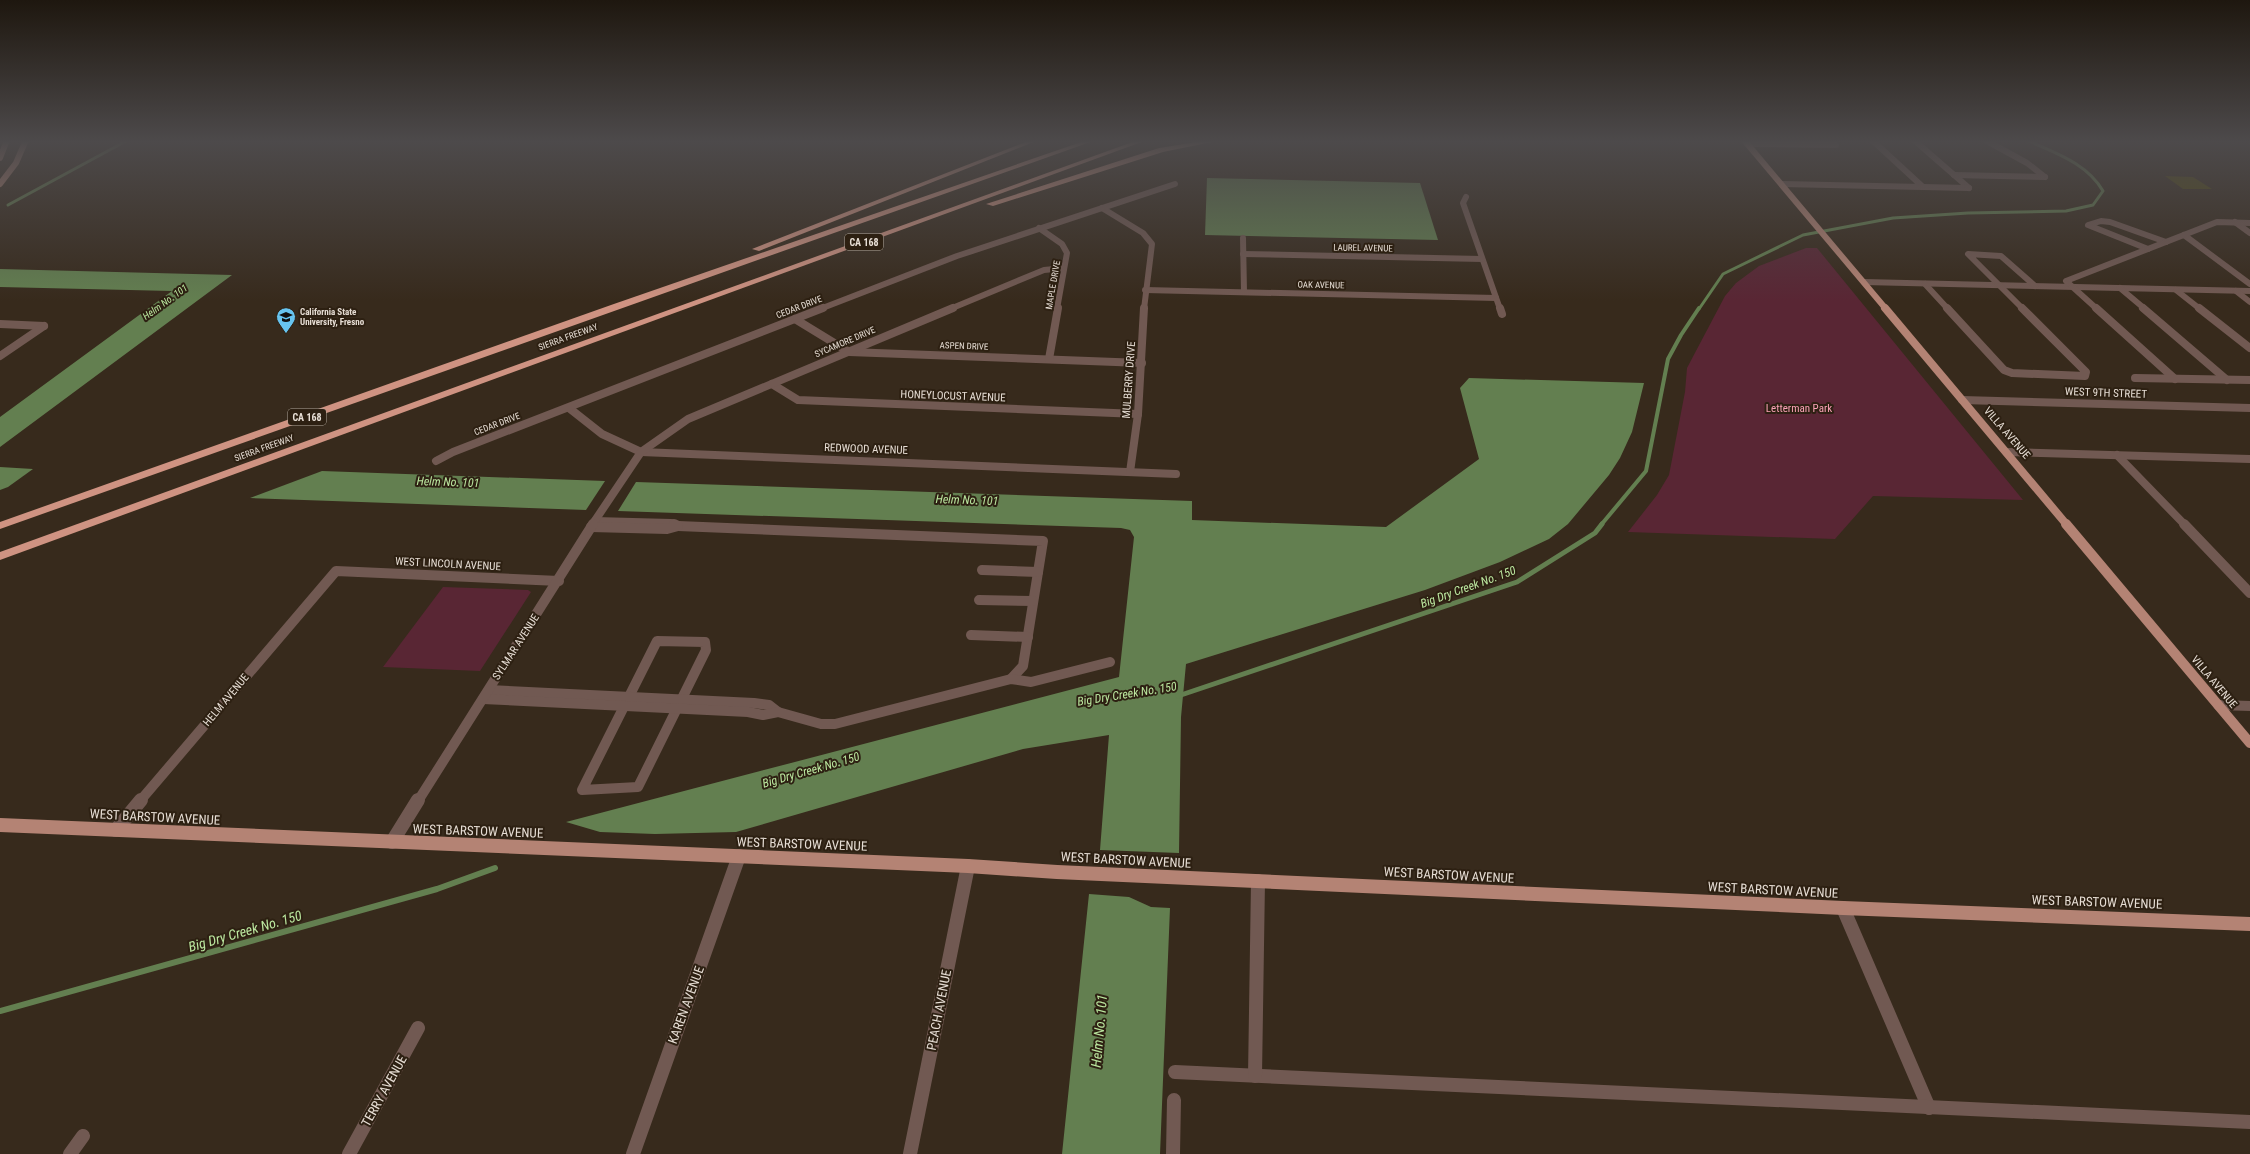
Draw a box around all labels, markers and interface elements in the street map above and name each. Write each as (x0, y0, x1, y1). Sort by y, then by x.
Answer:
road number: CA 168 (845, 234, 883, 250)
street label: LAUREL AVENUE (1333, 242, 1393, 254)
street label: MAPLE DRIVE (1044, 259, 1062, 310)
street label: OAK AVENUE (1297, 280, 1345, 290)
water label: Helm No. 101 (141, 282, 189, 322)
street label: CEDAR DRIVE (775, 293, 824, 320)
school or university icon: California State University, Fresno (275, 306, 297, 334)
place label: California State University, Fresno (300, 307, 365, 327)
street label: SIERRA FREEWAY (537, 322, 599, 352)
street label: SYCAMORE DRIVE (813, 325, 877, 359)
street label: ASPEN DRIVE (940, 340, 989, 352)
street label: MULBERRY DRIVE (1120, 340, 1138, 419)
street label: WEST 9TH STREET (2065, 385, 2148, 401)
street label: HONEYLOCUST AVENUE (900, 388, 1006, 404)
park label: Letterman Park (1766, 402, 1832, 415)
street label: VILLA AVENUE (1981, 404, 2033, 462)
road number: CA 168 (288, 409, 326, 425)
street label: CEDAR DRIVE (473, 410, 522, 437)
street label: SIERRA FREEWAY (233, 433, 295, 463)
street label: REDWOOD AVENUE (824, 441, 909, 457)
water label: Helm No. 101 (416, 474, 480, 490)
water label: Helm No. 101 (935, 492, 999, 508)
street label: WEST LINCOLN AVENUE (395, 555, 502, 573)
water label: Big Dry Creek No. 150 (1418, 563, 1518, 611)
street label: SYLMAR AVENUE (490, 611, 542, 682)
street label: VILLA AVENUE (2188, 653, 2240, 711)
street label: HELM AVENUE (200, 671, 252, 729)
water label: Big Dry Creek No. 150 (1076, 679, 1178, 709)
water label: Big Dry Creek No. 150 (761, 749, 861, 791)
street label: WEST BARSTOW AVENUE (89, 806, 221, 828)
street label: WEST BARSTOW AVENUE (412, 821, 544, 841)
street label: WEST BARSTOW AVENUE (736, 834, 868, 854)
street label: WEST BARSTOW AVENUE (1060, 849, 1192, 871)
street label: WEST BARSTOW AVENUE (1383, 864, 1515, 886)
street label: WEST BARSTOW AVENUE (1707, 879, 1839, 901)
street label: WEST BARSTOW AVENUE (2031, 892, 2163, 912)
water label: Big Dry Creek No. 150 (187, 907, 304, 955)
street label: KAREN AVENUE (665, 964, 707, 1046)
street label: PEACH AVENUE (924, 968, 954, 1052)
water label: Helm No. 101 (1088, 994, 1110, 1068)
street label: TERRY AVENUE (358, 1053, 410, 1129)

